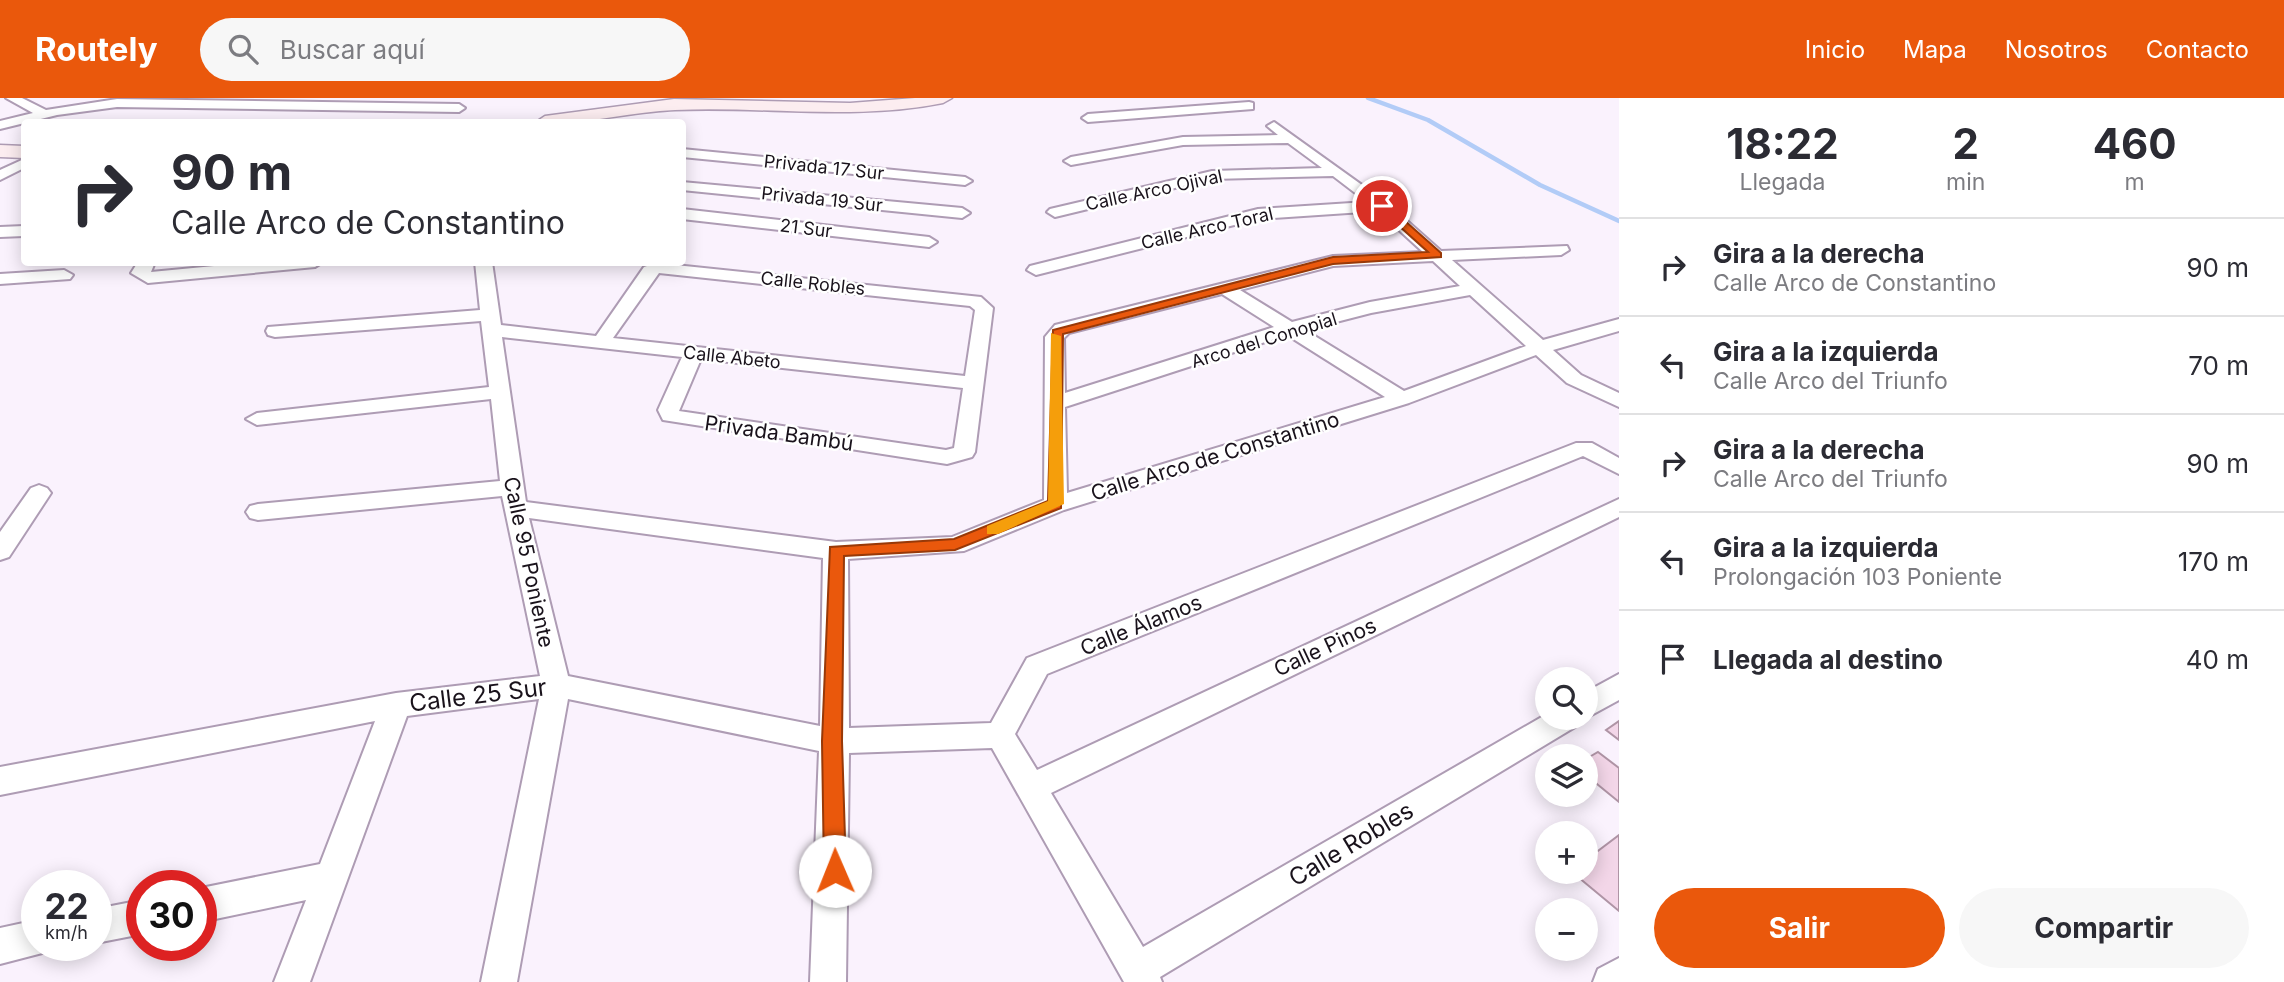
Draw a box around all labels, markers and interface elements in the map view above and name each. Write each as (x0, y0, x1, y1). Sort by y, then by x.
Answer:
search box (200, 18, 690, 81)
text: Routely (35, 29, 158, 69)
icon: search (224, 30, 262, 68)
text: Buscar aquí (280, 34, 425, 65)
text: Inicio (1805, 35, 1865, 64)
text: Mapa (1903, 35, 1967, 64)
text: Nosotros (2005, 35, 2108, 64)
text: Contacto (2146, 35, 2249, 64)
text: 18:22 (1726, 118, 1839, 169)
text: 2 (1952, 118, 1979, 169)
text: 460 (2093, 118, 2177, 169)
text: 90 m (171, 143, 292, 202)
icon: right (56, 147, 147, 238)
street label: Privada 17 Sur (763, 150, 885, 184)
street label: Calle Arco Ojival (1084, 165, 1224, 215)
text: Llegada (1740, 168, 1826, 196)
text: min (1946, 168, 1985, 196)
text: m (2125, 168, 2145, 196)
pin (1352, 176, 1412, 236)
street label: Privada 19 Sur (760, 182, 884, 216)
icon: arrive (1363, 187, 1401, 225)
text: Calle Arco de Constantino (171, 203, 565, 242)
street label: Calle Arco Toral (1139, 203, 1275, 253)
street label: 21 Sur (779, 214, 833, 242)
text: Gira a la derecha (1713, 238, 1925, 269)
icon: right (1654, 248, 1692, 286)
text: 90 m (2186, 252, 2249, 283)
street label: Calle Robles (760, 267, 866, 299)
text: Calle Arco de Constantino (1713, 269, 1996, 297)
street label: Arco del Conopial (1189, 308, 1339, 372)
text: Gira a la izquierda (1713, 336, 1939, 367)
street label: Calle Abeto (682, 341, 782, 373)
icon: left (1654, 346, 1692, 384)
text: 70 m (2188, 350, 2249, 381)
text: Calle Arco del Triunfo (1713, 367, 1948, 395)
street label: Calle Arco de Constantino (1088, 406, 1342, 506)
street label: Privada Bambú (703, 410, 855, 456)
text: Gira a la derecha (1713, 434, 1925, 465)
icon: right (1654, 444, 1692, 482)
text: 90 m (2186, 448, 2249, 479)
text: Calle Arco del Triunfo (1713, 465, 1948, 493)
street label: Calle 95 Poniente (499, 474, 559, 650)
text: Gira a la izquierda (1713, 532, 1939, 563)
icon: left (1654, 542, 1692, 580)
text: 170 m (2178, 546, 2249, 577)
text: Prolongación 103 Poniente (1713, 563, 2002, 591)
street label: Calle Álamos (1076, 588, 1205, 661)
street label: Calle Pinos (1270, 612, 1380, 682)
icon: arrive (1654, 640, 1692, 678)
text: Llegada al destino (1713, 644, 1943, 675)
text: 40 m (2186, 644, 2249, 675)
map controls (1535, 667, 1598, 961)
button: search (1535, 667, 1598, 730)
street label: Calle 25 Sur (408, 672, 548, 718)
button: layers (1535, 744, 1598, 807)
street label: Calle Robles (1284, 796, 1418, 892)
button: + (1535, 821, 1598, 884)
position arrow (798, 834, 872, 908)
speed limit sign: 30 (126, 870, 217, 961)
text: 22 (44, 885, 89, 927)
button: Salir (1654, 888, 1945, 968)
button: Compartir (1959, 888, 2249, 968)
button: − (1535, 898, 1598, 961)
text: km/h (45, 922, 88, 943)

